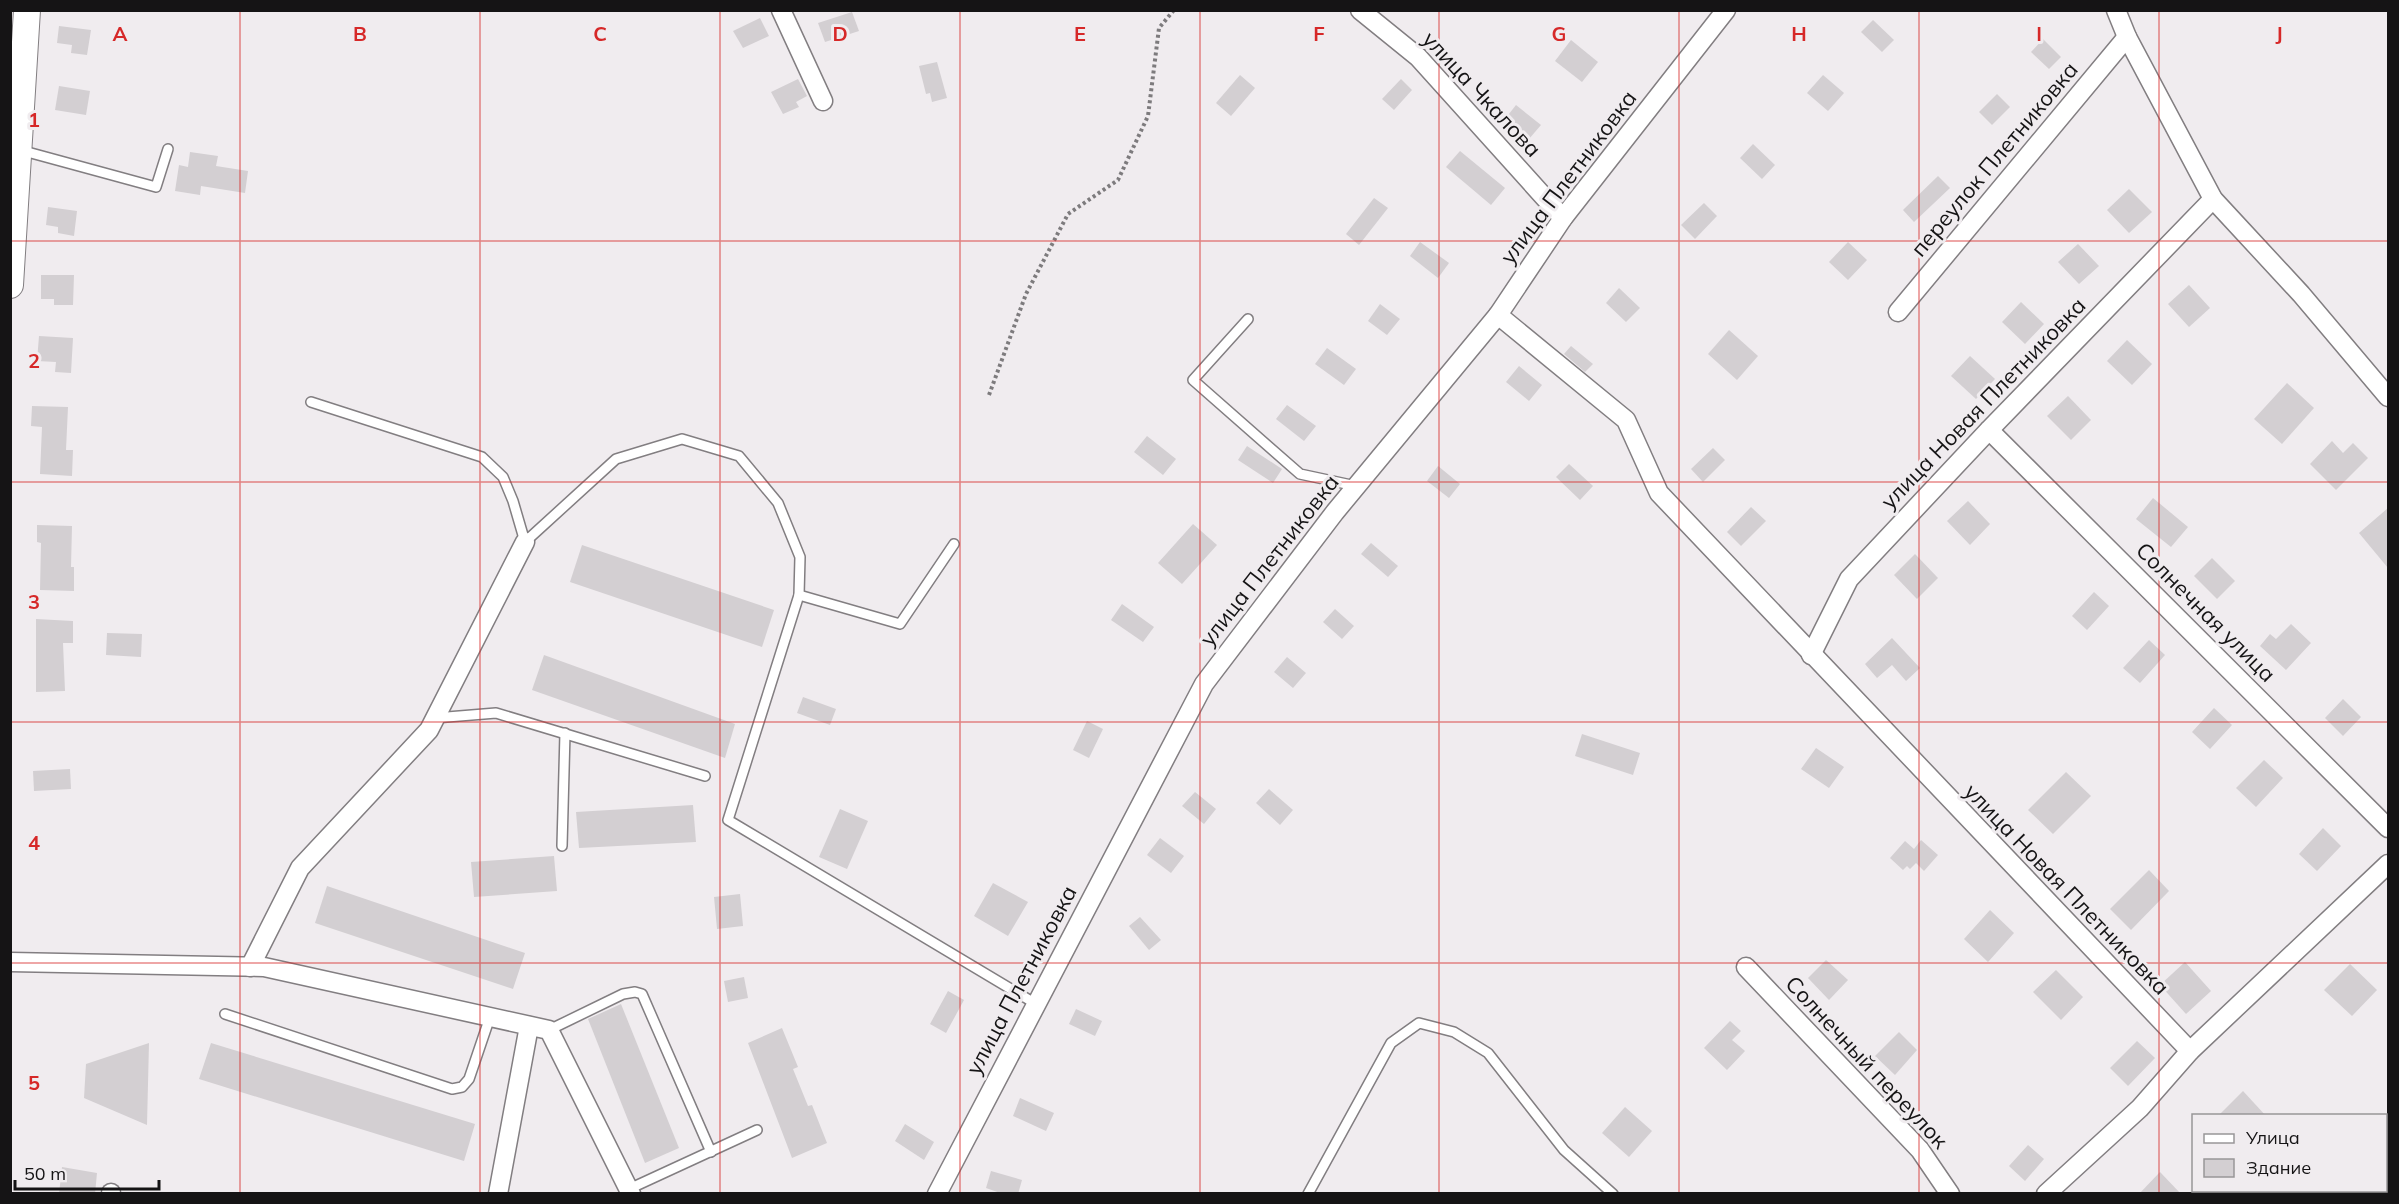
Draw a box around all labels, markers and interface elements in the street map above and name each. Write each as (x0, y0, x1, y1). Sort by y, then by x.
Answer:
text: A (113, 21, 128, 46)
text: B (353, 21, 367, 46)
text: C (593, 21, 607, 46)
text: D (832, 21, 848, 46)
text: E (1074, 21, 1086, 46)
text: F (1313, 21, 1325, 46)
text: G (1552, 21, 1566, 46)
text: H (1791, 21, 1807, 46)
text: I (2036, 21, 2042, 46)
text: J (2275, 21, 2283, 46)
street label: улица Чкалова (1417, 25, 1547, 163)
street label: переулок Плетниковка (1904, 56, 2084, 262)
street label: улица Плетниковка (1494, 85, 1642, 269)
text: 1 (28, 107, 40, 132)
street label: улица Новая Плетниковка (1875, 291, 2091, 515)
text: 2 (28, 348, 40, 373)
street label: улица Плетниковка (1193, 469, 1345, 651)
street label: Солнечная улица (2130, 536, 2282, 688)
text: 3 (28, 589, 40, 614)
street label: улица Новая Плетниковка (1959, 777, 2175, 1001)
text: 4 (28, 830, 40, 855)
street label: улица Плетниковка (959, 881, 1083, 1079)
street label: Солнечный переулок (1780, 970, 1954, 1154)
text: 5 (28, 1070, 40, 1095)
legend (2192, 1114, 2387, 1192)
text: Улица (2245, 1126, 2300, 1149)
scale bar (15, 1153, 159, 1191)
text: Здание (2246, 1156, 2311, 1179)
text: 50 m (24, 1162, 66, 1185)

